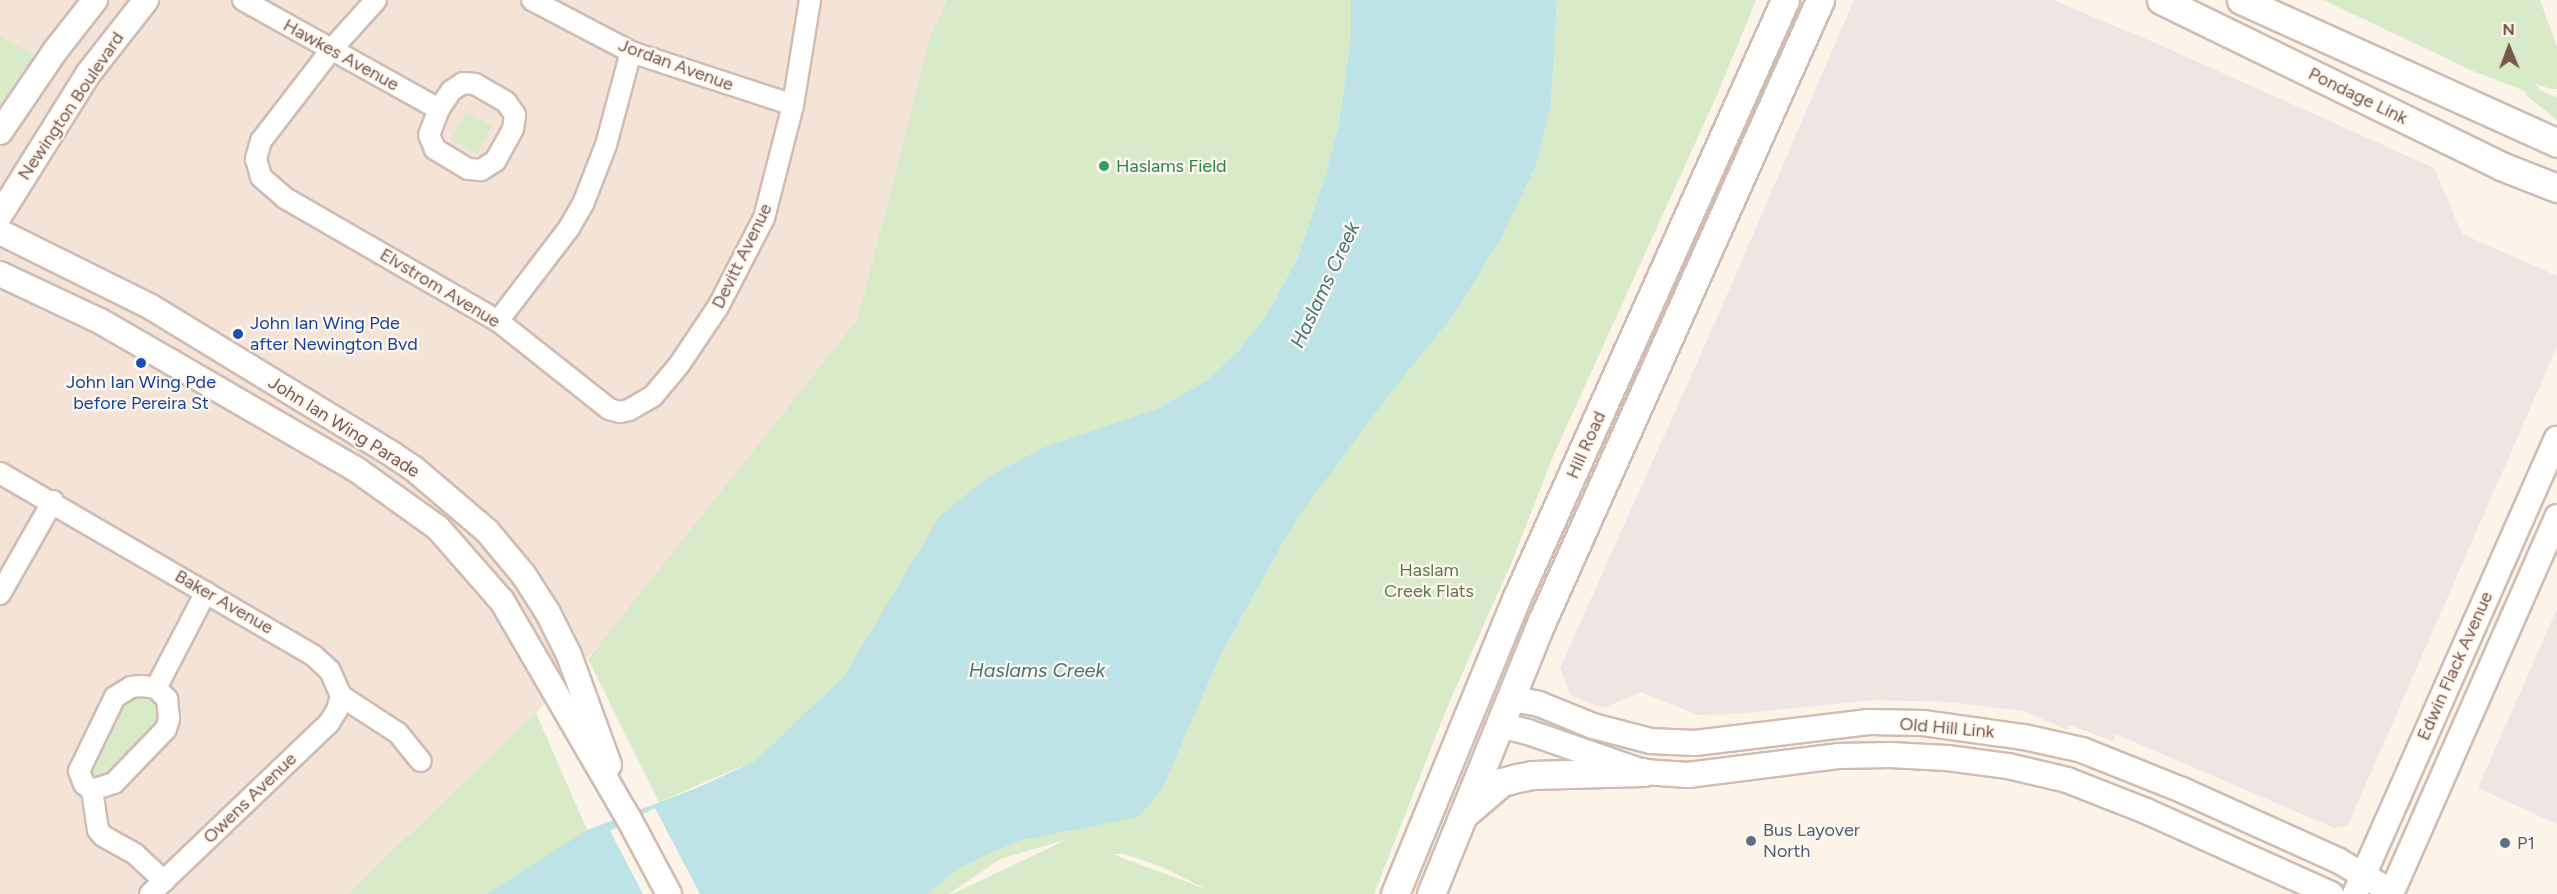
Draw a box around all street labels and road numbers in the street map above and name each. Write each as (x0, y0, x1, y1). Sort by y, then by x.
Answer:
street label: Hawkes Avenue (279, 14, 403, 96)
street label: Newington Boulevard (13, 28, 129, 184)
street label: Jordan Avenue (616, 34, 736, 96)
street label: Pondage Link (2305, 63, 2411, 129)
street label: Devitt Avenue (707, 200, 777, 312)
street label: Elvstrom Avenue (376, 244, 504, 332)
street label: John Ian Wing Parade (264, 372, 424, 482)
street label: Hill Road (1562, 408, 1610, 482)
street label: Baker Avenue (171, 565, 277, 639)
street label: Edwin Flack Avenue (2412, 588, 2498, 744)
street label: Old Hill Link (1899, 713, 1995, 743)
street label: Owens Avenue (199, 748, 301, 848)

